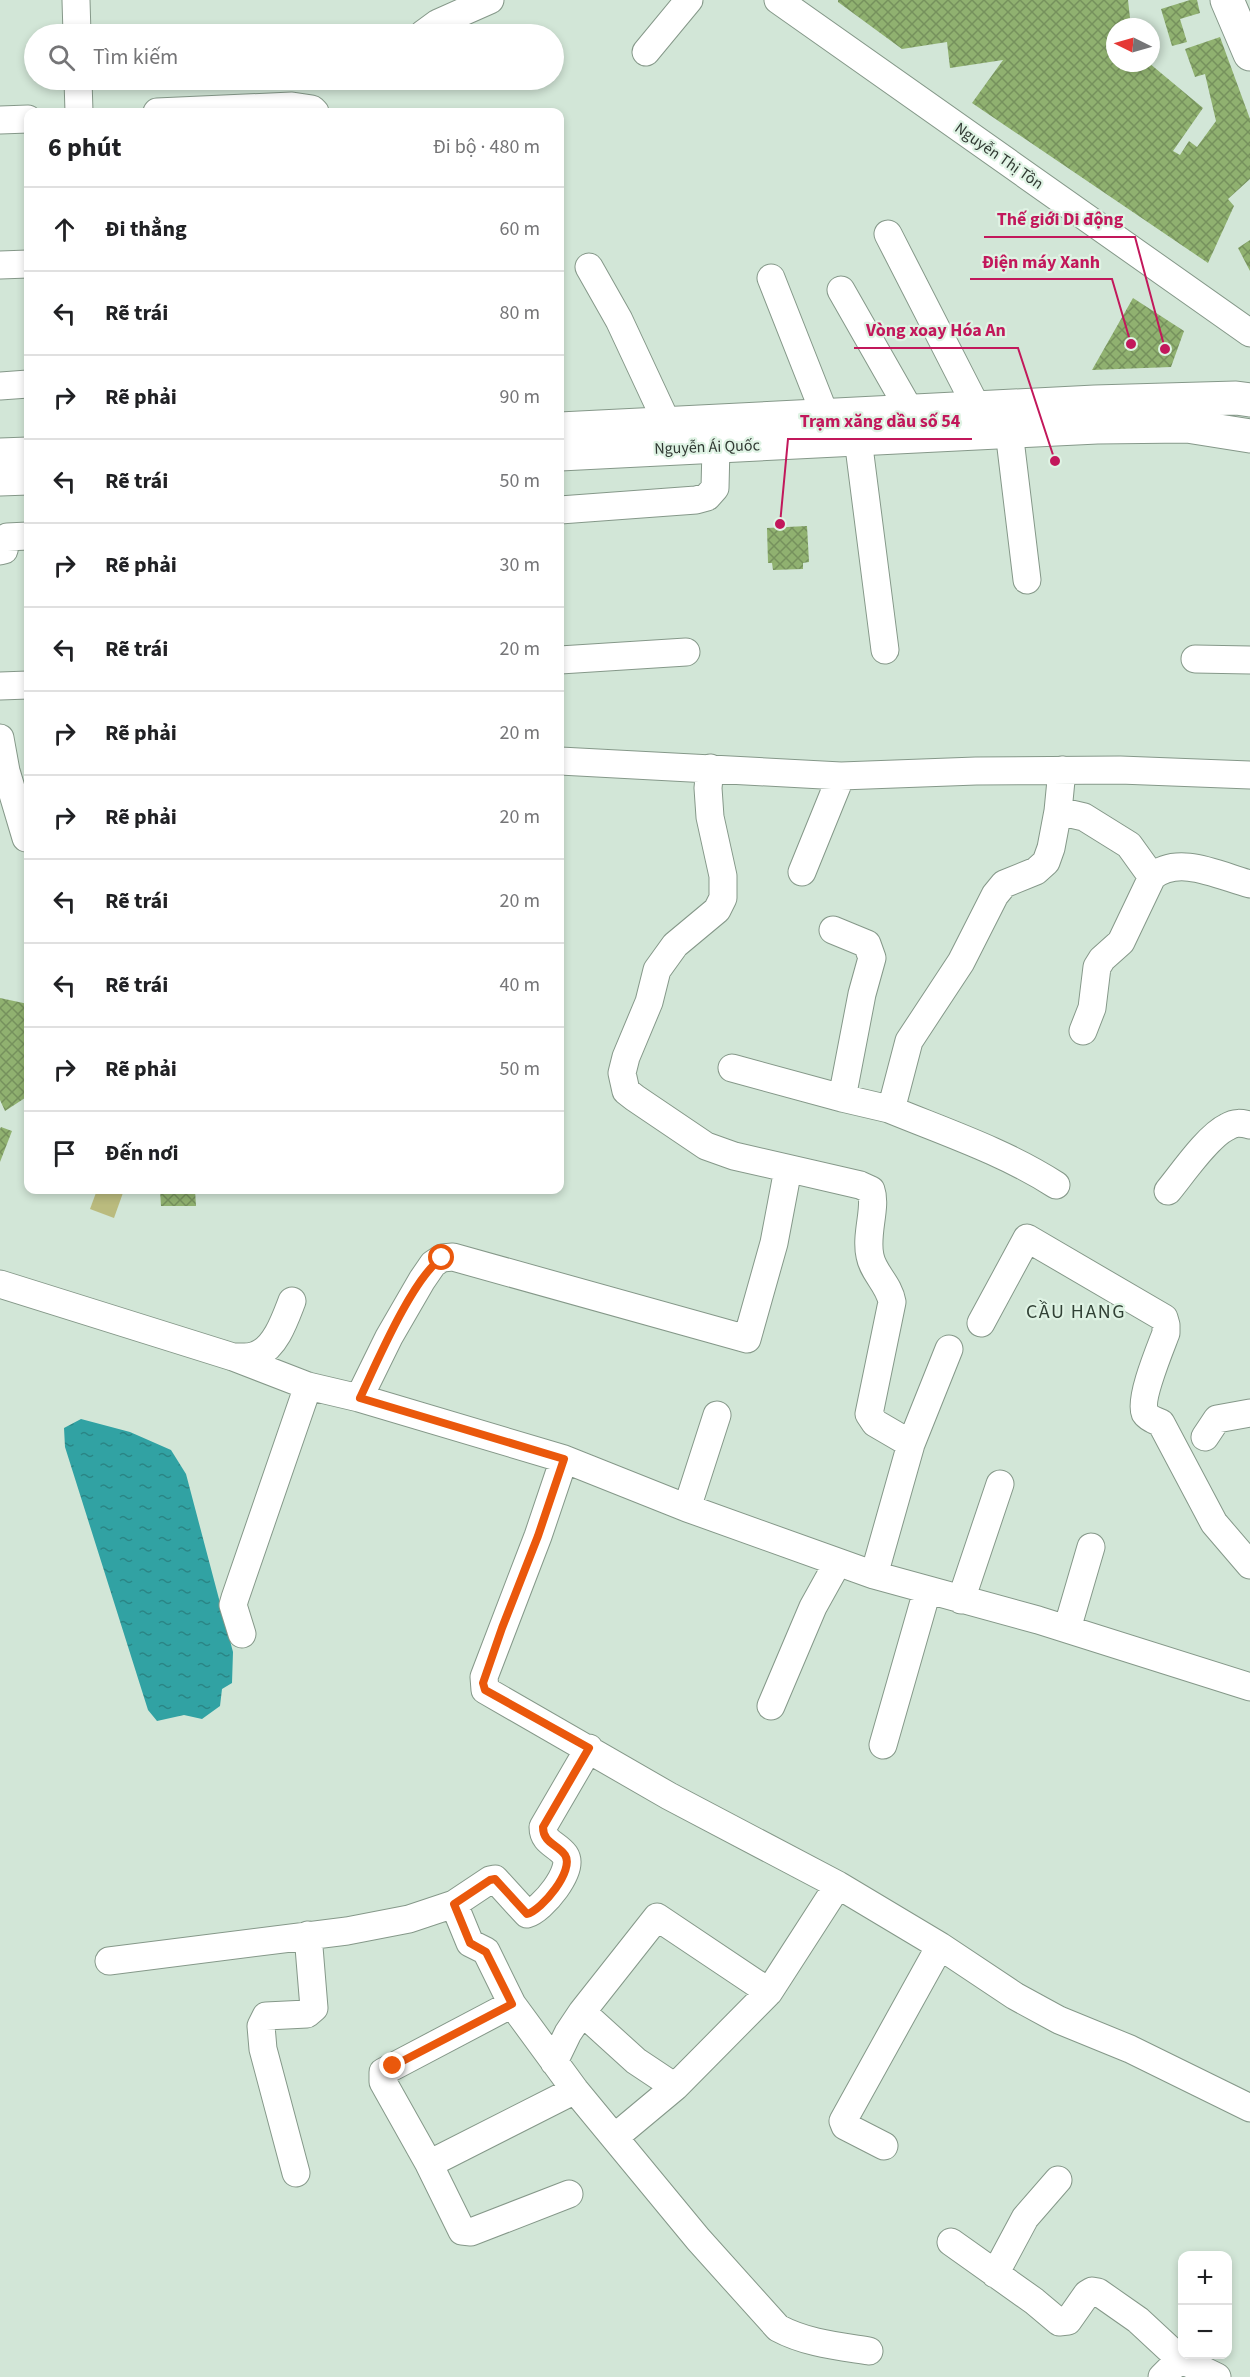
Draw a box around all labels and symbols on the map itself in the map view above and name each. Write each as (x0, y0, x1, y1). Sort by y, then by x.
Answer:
north arrow (1106, 18, 1160, 72)
street label: Nguyễn Thị Tồn (950, 117, 1048, 195)
callout: Thế giới Di động (984, 201, 1135, 237)
text: Thế giới Di động (997, 207, 1124, 232)
callout: Điện máy Xanh (970, 243, 1112, 279)
text: Điện máy Xanh (982, 250, 1100, 275)
callout: Vòng xoay Hóa An (854, 312, 1018, 348)
text: Vòng xoay Hóa An (865, 318, 1006, 343)
callout: Trạm xăng dầu số 54 (788, 403, 972, 439)
text: Trạm xăng dầu số 54 (800, 409, 961, 434)
street label: Nguyễn Ái Quốc (654, 434, 760, 460)
route start (428, 1244, 454, 1270)
district label: CẦU HANG (1026, 1298, 1126, 1326)
route end (379, 2052, 405, 2078)

